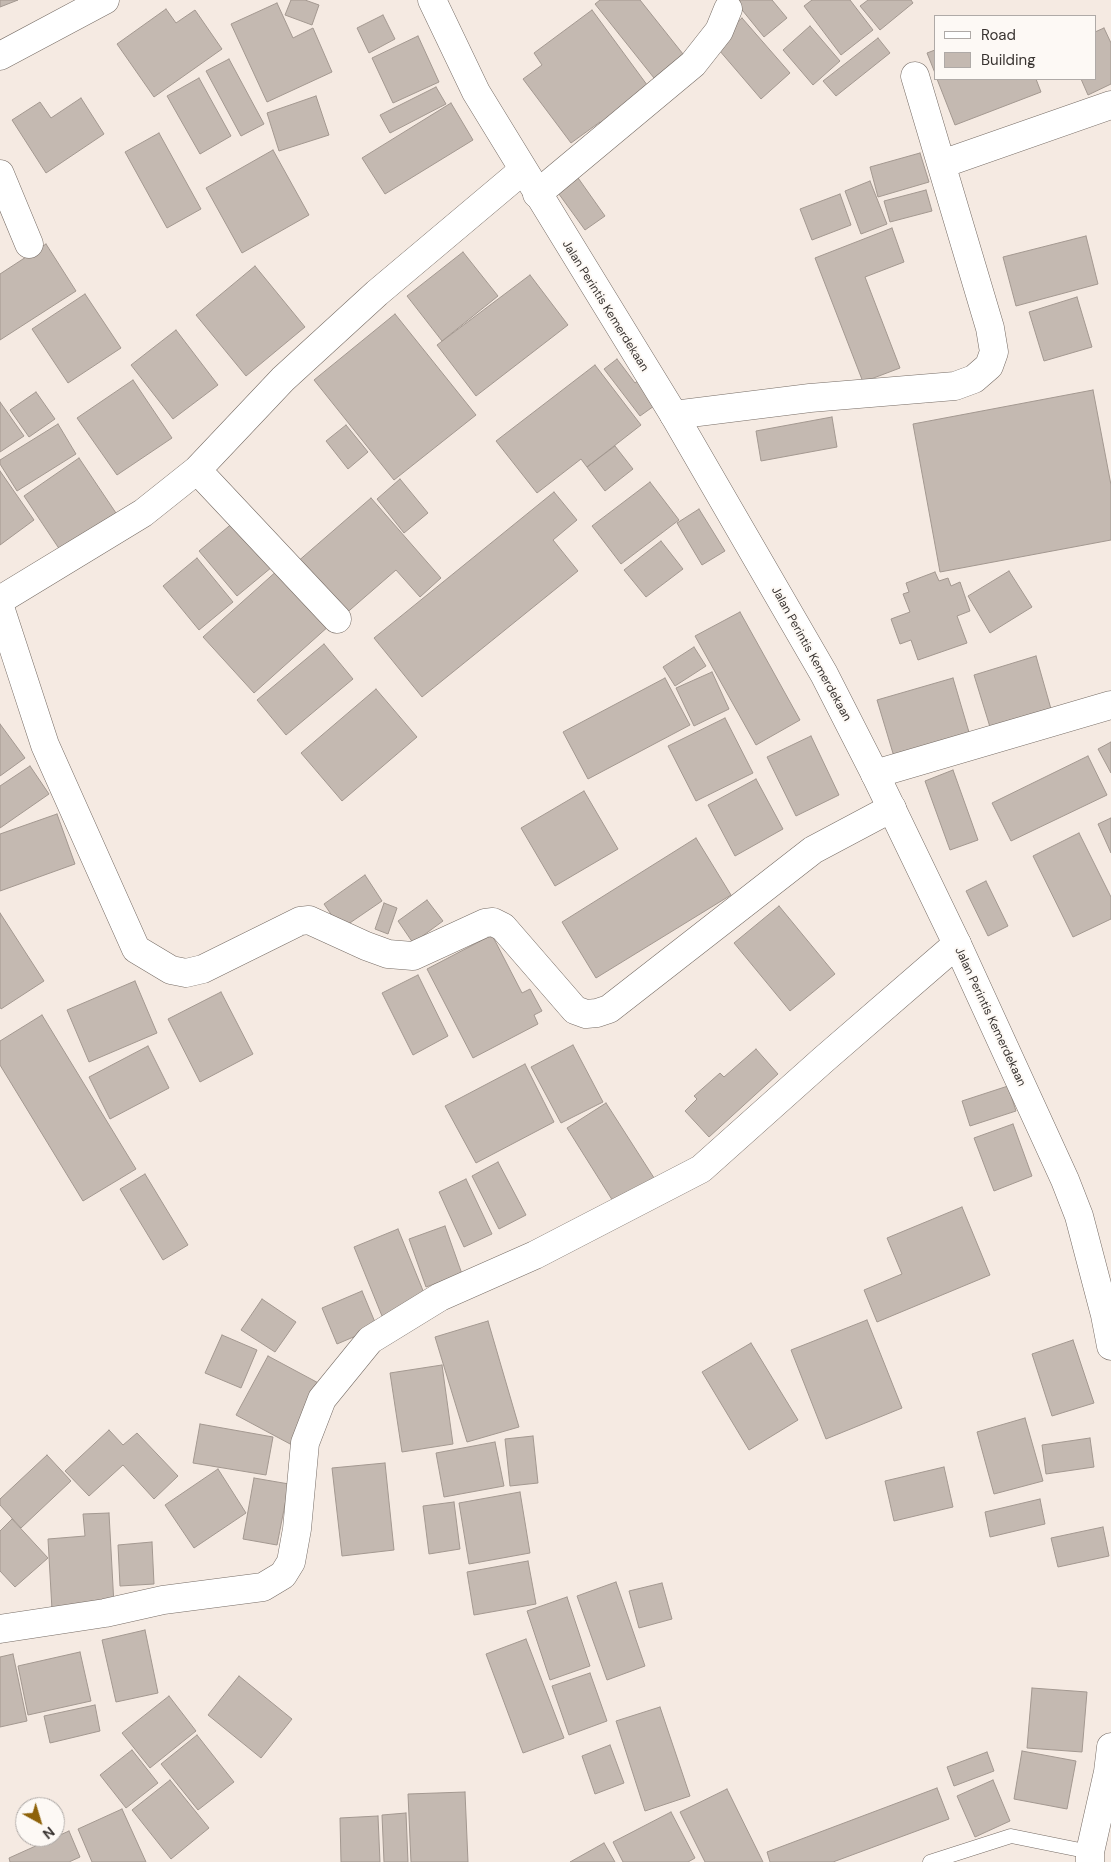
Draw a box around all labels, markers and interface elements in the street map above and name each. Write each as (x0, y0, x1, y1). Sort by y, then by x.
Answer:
legend (934, 15, 1096, 80)
text: Road (981, 25, 1016, 45)
text: Building (981, 50, 1036, 70)
street label: Jalan Perintis Kemerdekaan (559, 238, 651, 374)
street label: Jalan Perintis Kemerdekaan (768, 584, 854, 724)
street label: Jalan Perintis Kemerdekaan (951, 945, 1029, 1089)
north arrow (15, 1797, 65, 1847)
text: N (39, 1823, 58, 1843)

